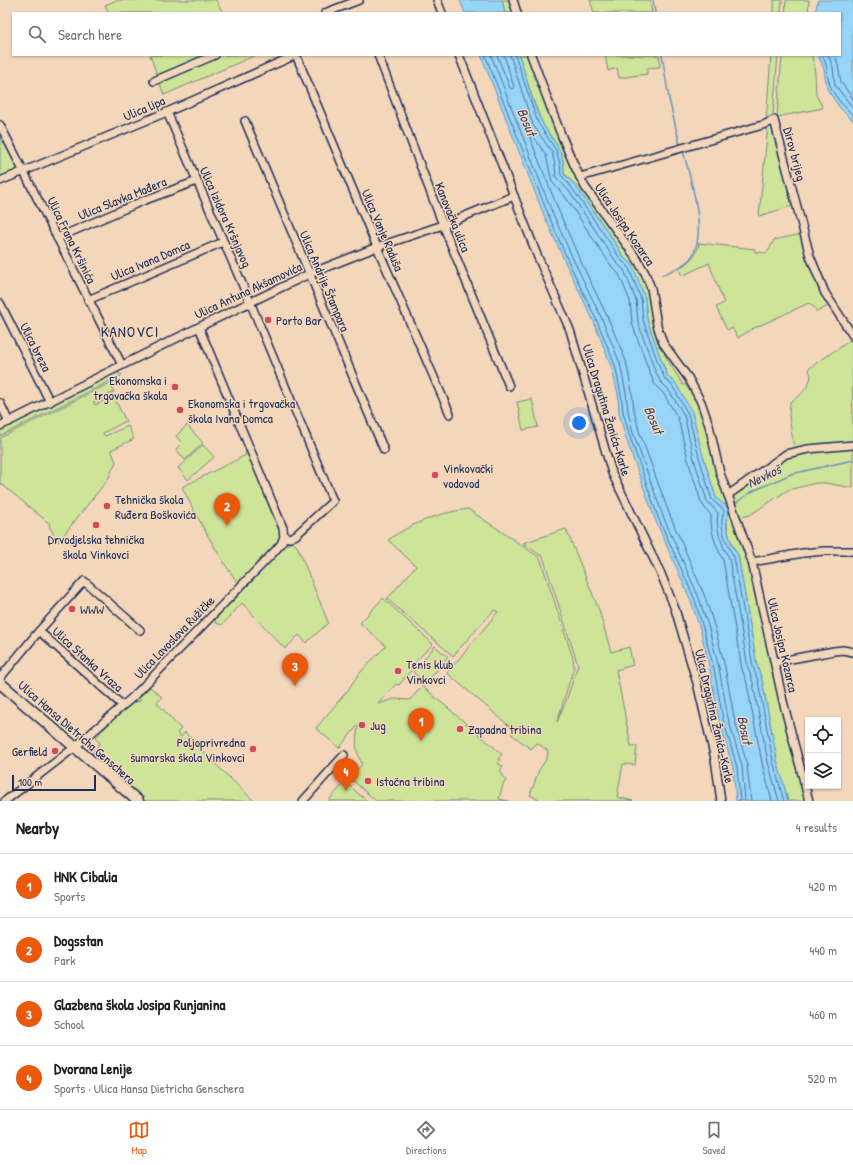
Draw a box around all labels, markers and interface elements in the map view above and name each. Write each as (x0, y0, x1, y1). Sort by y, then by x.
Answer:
search box (12, 12, 841, 56)
icon: search (26, 23, 48, 45)
text: Search here (58, 24, 122, 45)
street label: Ulica lipa (120, 91, 168, 125)
water label: Bosut (513, 105, 543, 141)
street label: Dirov brijeg (779, 125, 811, 183)
street label: Ulica Izidora Kršnjavog (196, 164, 256, 270)
street label: Ulica Slavka Mađera (75, 172, 169, 224)
street label: Ulica Josipa Kozarca (591, 179, 659, 269)
street label: Kanovačka ulica (431, 180, 475, 254)
street label: Ulica Vanje Raduša (358, 186, 408, 274)
street label: Ulica Frana Kršinića (43, 194, 101, 286)
street label: Ulica Andrije Štampara (296, 228, 354, 334)
street label: Ulica Ivana Domca (108, 235, 192, 285)
street label: Ulica Antuna Akšamovića (191, 257, 305, 323)
place label: Porto Bar (276, 311, 322, 329)
marker: Porto Bar (263, 315, 273, 325)
street label: Ulica breza (16, 319, 56, 375)
district label: KANOVCI (101, 321, 159, 342)
street label: Ulica Dragutina Žanića-Karle (578, 342, 636, 478)
place label: Ekonomska i trgovačka škola (93, 371, 167, 404)
marker: Ekonomska i trgovačka škola (170, 382, 180, 392)
place label: Ekonomska i trgovačka škola Ivana Domca (188, 394, 295, 427)
water label: Bosut (640, 403, 670, 439)
marker: Ekonomska i trgovačka škola Ivana Domca (175, 405, 185, 415)
your location (569, 413, 589, 433)
place label: Vinkovački vodovod (443, 459, 493, 492)
water label: Nevkoš (744, 459, 785, 492)
marker: Vinkovački vodovod (430, 470, 440, 480)
place label: Tehnička škola Ruđera Boškovića (115, 490, 196, 523)
pin: 2 (214, 493, 240, 526)
marker: Tehnička škola Ruđera Boškovića (102, 501, 112, 511)
marker: Drvodjelska tehnička škola Vinkovci (91, 520, 101, 530)
place label: Drvodjelska tehnička škola Vinkovci (48, 530, 144, 563)
street label: Ulica Lavoslava Ružičke (130, 592, 218, 682)
street label: Ulica Josipa Kozarca (763, 596, 803, 694)
place label: WWW (80, 600, 104, 618)
marker: WWW (67, 604, 77, 614)
street label: Ulica Stanka Vraza (49, 622, 127, 696)
street label: Ulica Dragutina Žanića-Karle (691, 647, 739, 785)
pin: 3 (282, 653, 308, 686)
place label: Tenis klub Vinkovci (406, 655, 453, 688)
marker: Tenis klub Vinkovci (393, 666, 403, 676)
street label: Ulica Hansa Dietricha Genschera (14, 676, 140, 788)
pin: 1 (408, 708, 434, 741)
water label: Bosut (733, 714, 758, 748)
place label: Jug (370, 716, 386, 734)
map controls (805, 717, 841, 789)
button: locate (805, 717, 841, 753)
marker: Jug (357, 720, 367, 730)
place label: Zapadna tribina (468, 720, 541, 738)
marker: Zapadna tribina (455, 724, 465, 734)
place label: Poljoprivredna šumarska škola Vinkovci (130, 733, 245, 766)
place label: Gerfield (12, 742, 47, 760)
marker: Poljoprivredna šumarska škola Vinkovci (248, 744, 258, 754)
marker: Gerfield (50, 746, 60, 756)
button: layers (805, 753, 841, 789)
pin: 4 (333, 758, 359, 791)
place label: Istočna tribina (376, 772, 444, 790)
scale bar (12, 773, 96, 792)
text: 100 m (18, 775, 42, 789)
marker: Istočna tribina (363, 776, 373, 786)
text: Nearby (16, 816, 59, 839)
text: 4 results (796, 818, 837, 836)
text: HNK Cibalia (54, 866, 117, 887)
text: 1 (27, 877, 31, 895)
text: 420 m (808, 877, 837, 895)
text: Sports (54, 887, 85, 905)
text: Dogsstan (54, 930, 103, 951)
text: 2 (26, 941, 32, 959)
text: 440 m (810, 941, 837, 959)
text: Park (54, 951, 76, 969)
text: Glazbena škola Josipa Runjanina (54, 994, 225, 1015)
text: 3 (26, 1005, 32, 1023)
text: 460 m (809, 1005, 837, 1023)
text: School (54, 1015, 84, 1033)
text: Dvorana Lenije (54, 1058, 132, 1079)
text: 4 (27, 1069, 31, 1087)
text: 520 m (808, 1069, 837, 1087)
text: Sports · Ulica Hansa Dietricha Genschera (54, 1079, 244, 1097)
tab: Map (128, 1119, 150, 1157)
tab: Directions (406, 1119, 447, 1157)
tab: Saved (703, 1119, 725, 1157)

